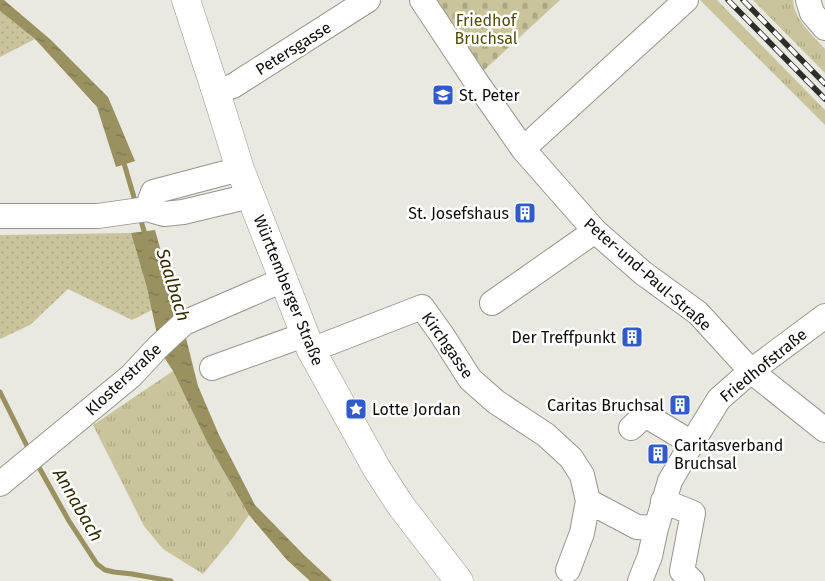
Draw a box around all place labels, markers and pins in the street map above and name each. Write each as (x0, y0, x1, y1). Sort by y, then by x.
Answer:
school or university icon: St. Peter (431, 83, 455, 107)
place label: St. Peter (459, 86, 520, 105)
building icon: St. Josefshaus (513, 201, 537, 225)
place label: St. Josefshaus (408, 204, 509, 223)
building icon: Der Treffpunkt (620, 325, 644, 349)
place label: Der Treffpunkt (511, 328, 616, 347)
building icon: Caritas Bruchsal (668, 393, 692, 417)
place label: Caritas Bruchsal (547, 396, 664, 415)
place icon: Lotte Jordan (344, 397, 368, 421)
place label: Lotte Jordan (372, 400, 461, 419)
place label: Caritasverband Bruchsal (674, 436, 783, 473)
building icon: Caritasverband Bruchsal (646, 442, 670, 466)

